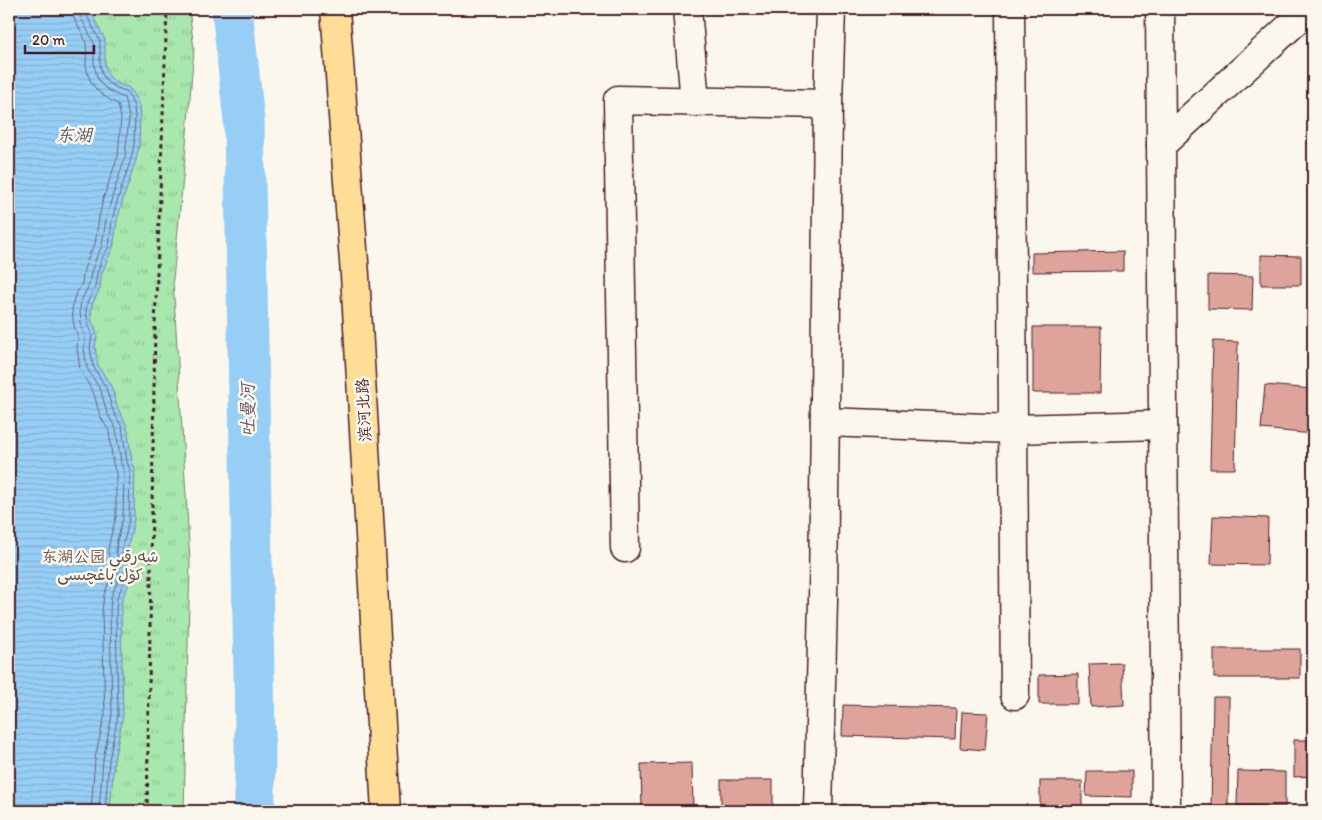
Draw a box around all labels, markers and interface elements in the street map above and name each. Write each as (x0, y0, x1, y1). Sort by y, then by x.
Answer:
scale bar (25, 22, 94, 54)
text: 20 m (32, 31, 66, 49)
water label: 东湖 (56, 124, 94, 146)
street label: 滨河北路 (352, 378, 375, 442)
water label: 吐曼河 (236, 380, 259, 437)
park label: 东湖公园 شەرقىي كۆل باغچىسى (41, 547, 159, 585)

